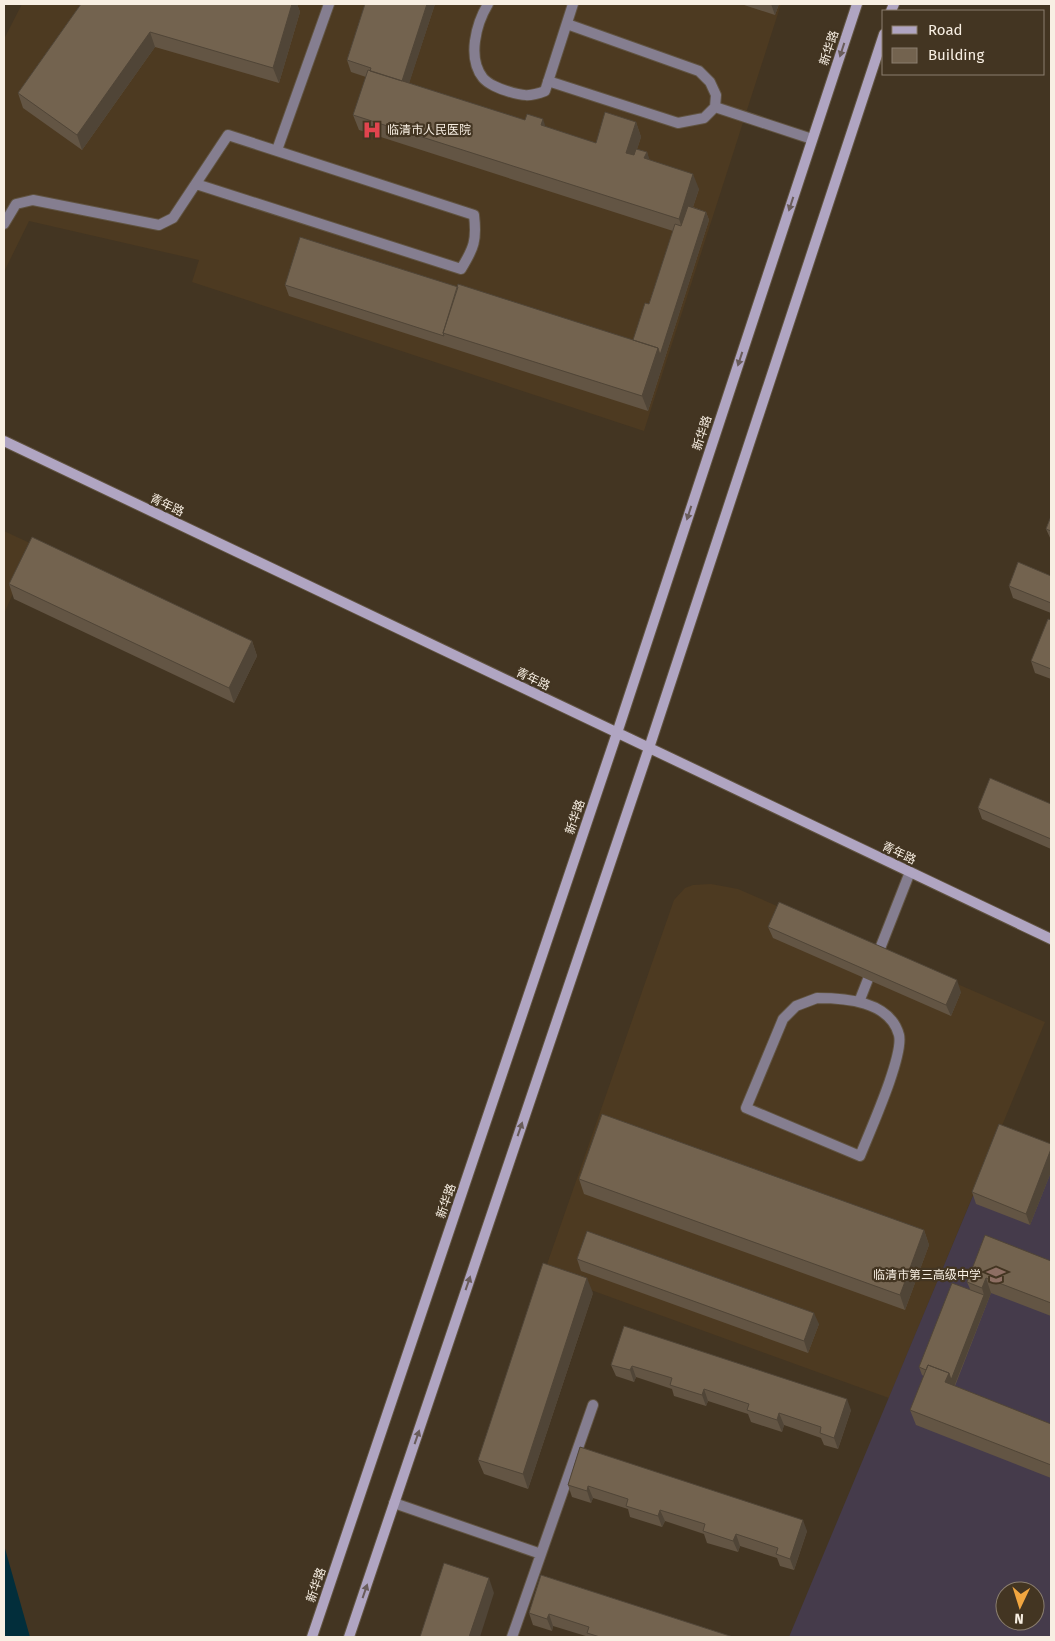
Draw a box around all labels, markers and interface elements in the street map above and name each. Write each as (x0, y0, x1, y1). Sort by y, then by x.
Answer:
legend (882, 10, 1045, 75)
text: Road (928, 21, 963, 39)
street label: 新华路 (817, 29, 841, 67)
one-way arrow (837, 43, 845, 58)
text: Building (928, 46, 984, 64)
hospital icon: 临清市人民医院 (361, 119, 383, 141)
place label: 临清市人民医院 (387, 123, 471, 137)
one-way arrow (786, 197, 794, 212)
one-way arrow (736, 351, 743, 366)
street label: 新华路 (690, 414, 714, 452)
street label: 青年路 (148, 491, 186, 519)
one-way arrow (685, 506, 693, 521)
street label: 青年路 (514, 665, 552, 693)
street label: 新华路 (563, 798, 587, 836)
street label: 青年路 (880, 839, 918, 867)
one-way arrow (516, 1121, 524, 1136)
street label: 新华路 (434, 1182, 458, 1220)
school or university icon: 临清市第三高级中学 (985, 1264, 1007, 1286)
place label: 临清市第三高级中学 (873, 1268, 981, 1282)
one-way arrow (465, 1275, 473, 1290)
one-way arrow (413, 1429, 421, 1444)
street label: 新华路 (304, 1566, 328, 1604)
north arrow (995, 1581, 1045, 1631)
one-way arrow (361, 1583, 369, 1598)
text: N (1014, 1610, 1024, 1627)

